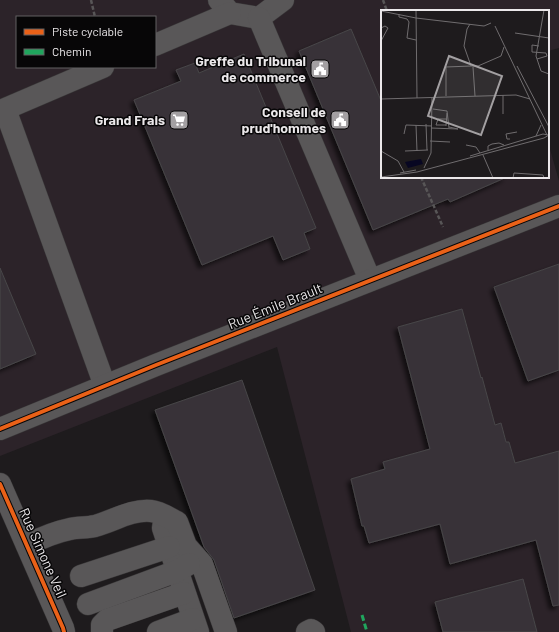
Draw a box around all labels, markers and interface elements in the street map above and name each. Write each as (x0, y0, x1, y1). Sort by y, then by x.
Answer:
inset map (381, 10, 549, 178)
legend (16, 16, 156, 68)
text: Piste cyclable (52, 24, 123, 38)
text: Chemin (52, 44, 92, 58)
place label: Greffe du Tribunal de commerce (195, 52, 306, 85)
public building icon: Greffe du Tribunal de commerce (309, 58, 331, 80)
place label: Conseil de prud'hommes (241, 103, 326, 136)
supermarket icon: Grand Frais (168, 109, 190, 131)
public building icon: Conseil de prud'hommes (329, 109, 351, 131)
place label: Grand Frais (95, 111, 165, 128)
street label: Rue Émile Brault (225, 279, 324, 332)
street label: Rue Simone Veil (16, 505, 71, 600)

